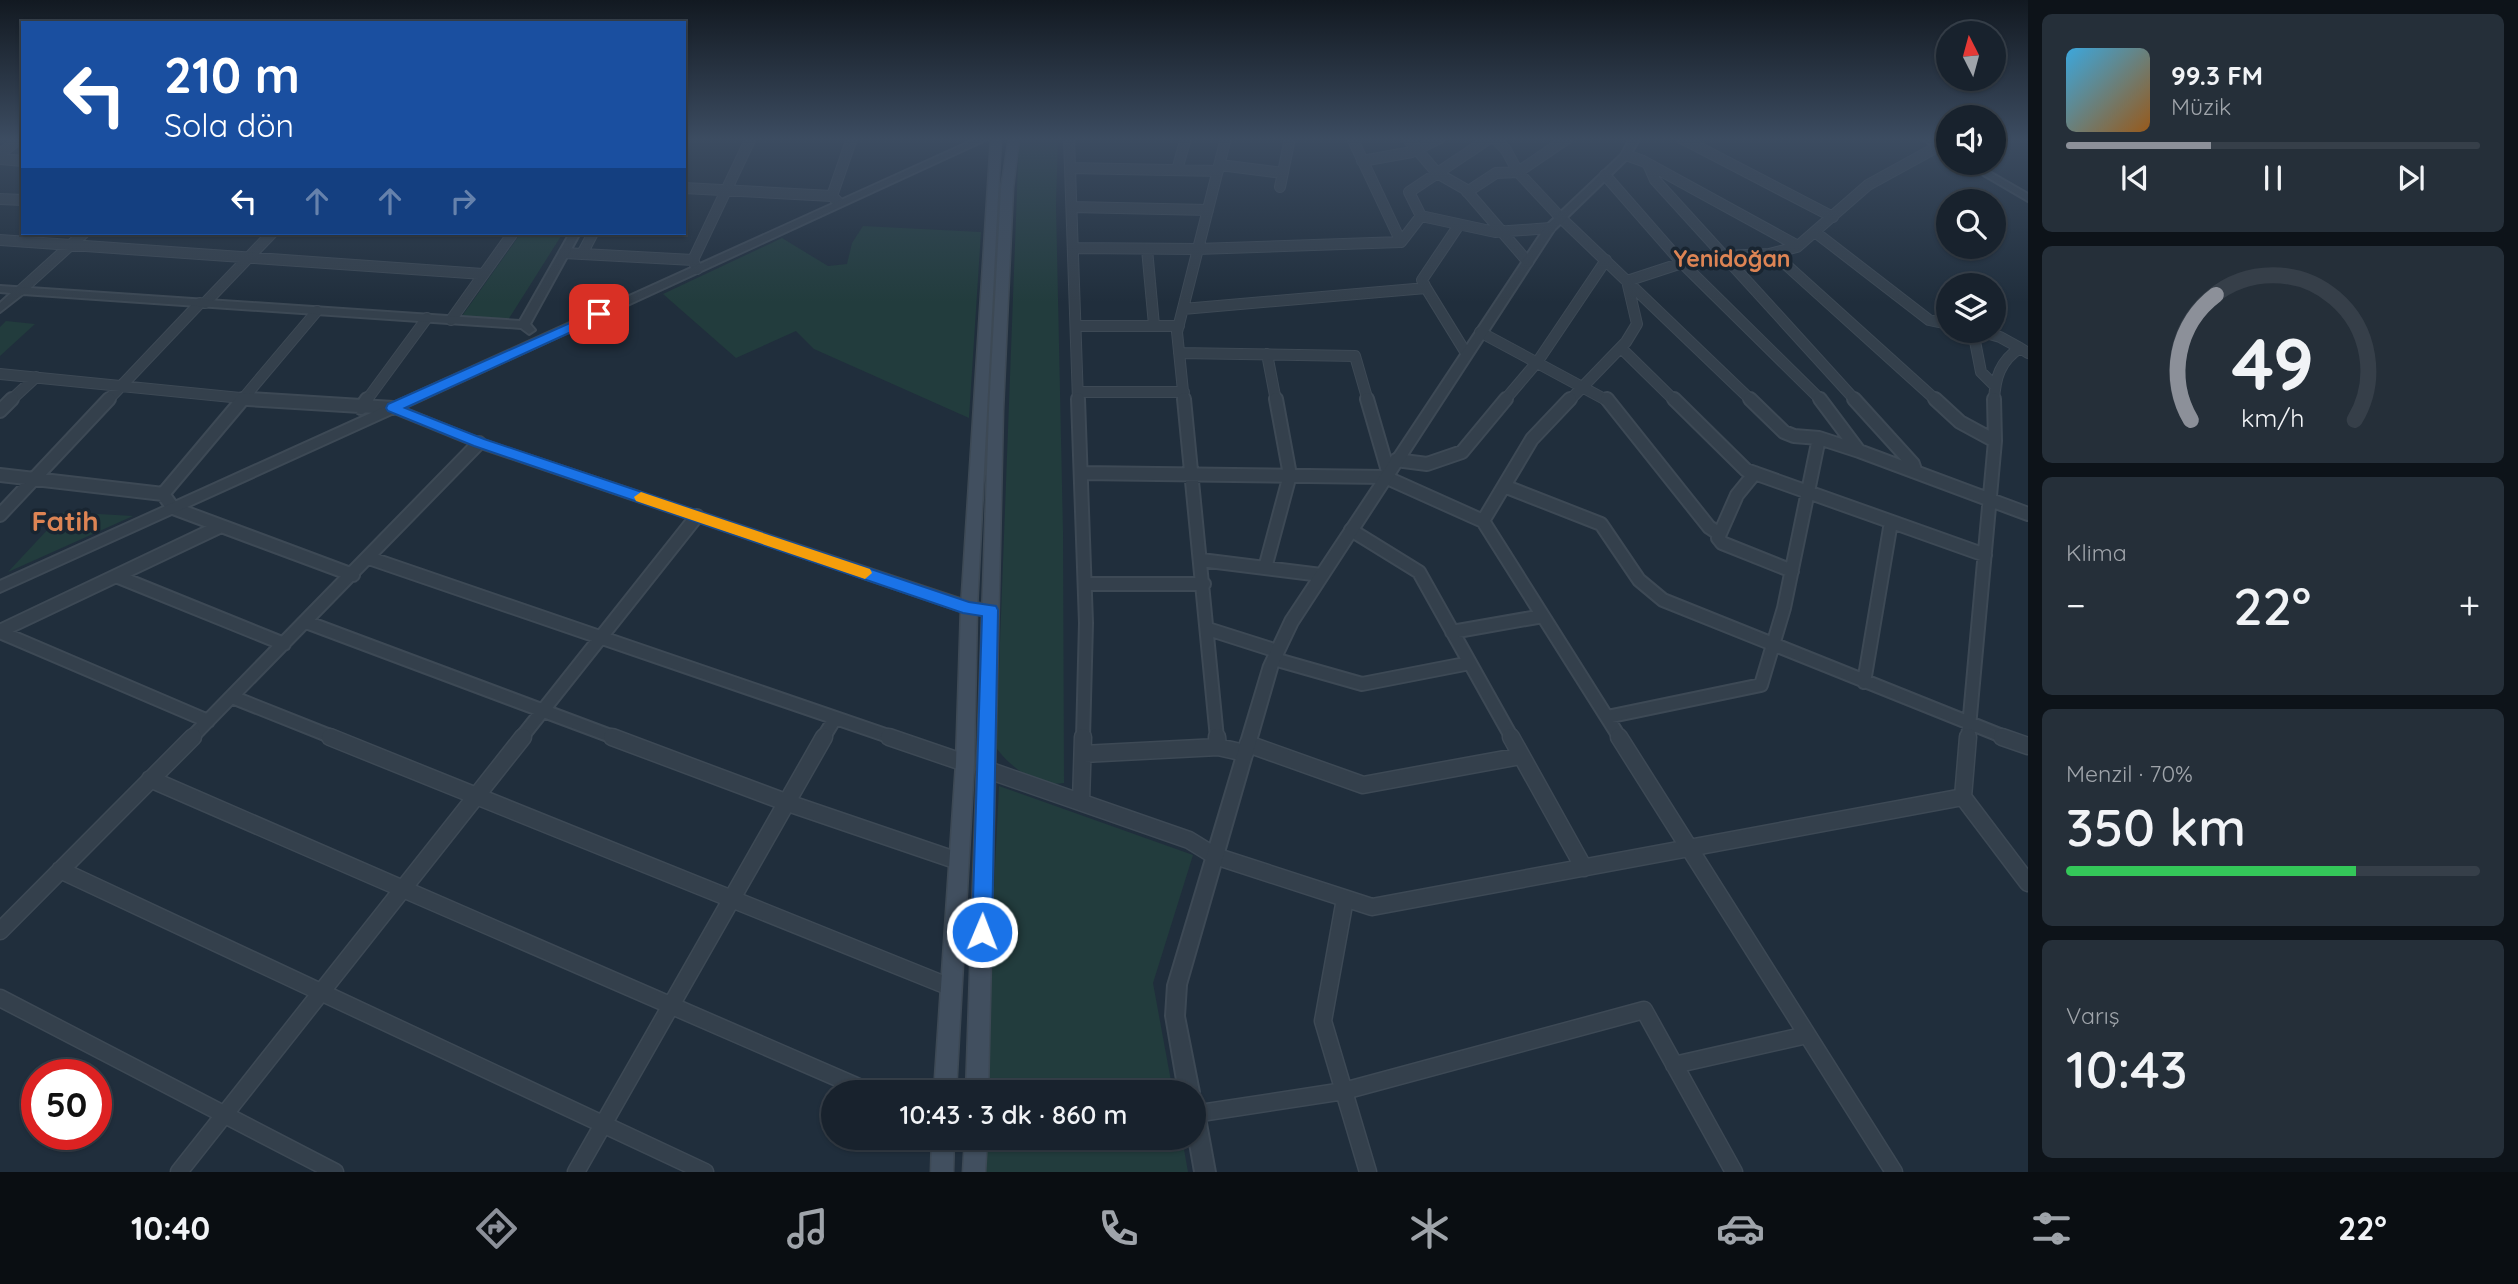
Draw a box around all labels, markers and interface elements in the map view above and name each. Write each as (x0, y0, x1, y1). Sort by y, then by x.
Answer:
north arrow (1936, 21, 2006, 91)
map controls (1936, 21, 2006, 343)
text: 210 m (164, 44, 300, 105)
icon: left (49, 49, 140, 140)
text: 99.3 FM (2171, 59, 2263, 92)
text: Müzik (2171, 92, 2231, 121)
text: Sola dön (164, 105, 294, 145)
button: sound (1936, 105, 2006, 175)
icon: previous (2116, 159, 2154, 197)
icon: pause (2254, 159, 2292, 197)
icon: next (2392, 159, 2430, 197)
icon: left (225, 182, 263, 220)
icon: ahead (298, 182, 336, 220)
icon: ahead (371, 182, 409, 220)
icon: right (444, 182, 482, 220)
button: search (1936, 189, 2006, 259)
district label: Yenidoğan (1673, 244, 1791, 273)
button: layers (1936, 273, 2006, 343)
pin (569, 284, 629, 344)
icon: arrive (580, 295, 618, 333)
text: 49 (2232, 318, 2314, 409)
text: km/h (2241, 402, 2305, 433)
district label: Fatih (31, 503, 99, 538)
text: Klima (2066, 538, 2127, 567)
text: 22° (2233, 573, 2311, 638)
text: − (2066, 581, 2086, 629)
text: + (2459, 581, 2480, 629)
text: Menzil · 70% (2066, 759, 2193, 788)
text: 350 km (2066, 794, 2246, 859)
position arrow (945, 895, 1019, 969)
text: Varış (2066, 1001, 2120, 1030)
text: 10:43 (2066, 1036, 2187, 1101)
speed limit sign: 50 (21, 1059, 112, 1150)
text: 10:43 · 3 dk · 860 m (900, 1098, 1127, 1131)
icon: directions (472, 1204, 521, 1253)
icon: music (783, 1204, 832, 1253)
icon: phone (1094, 1204, 1143, 1253)
icon: climate (1405, 1204, 1454, 1253)
icon: car (1716, 1204, 1765, 1253)
icon: filters (2027, 1204, 2076, 1253)
text: 10:40 (131, 1208, 210, 1248)
text: 22° (2338, 1208, 2387, 1248)

